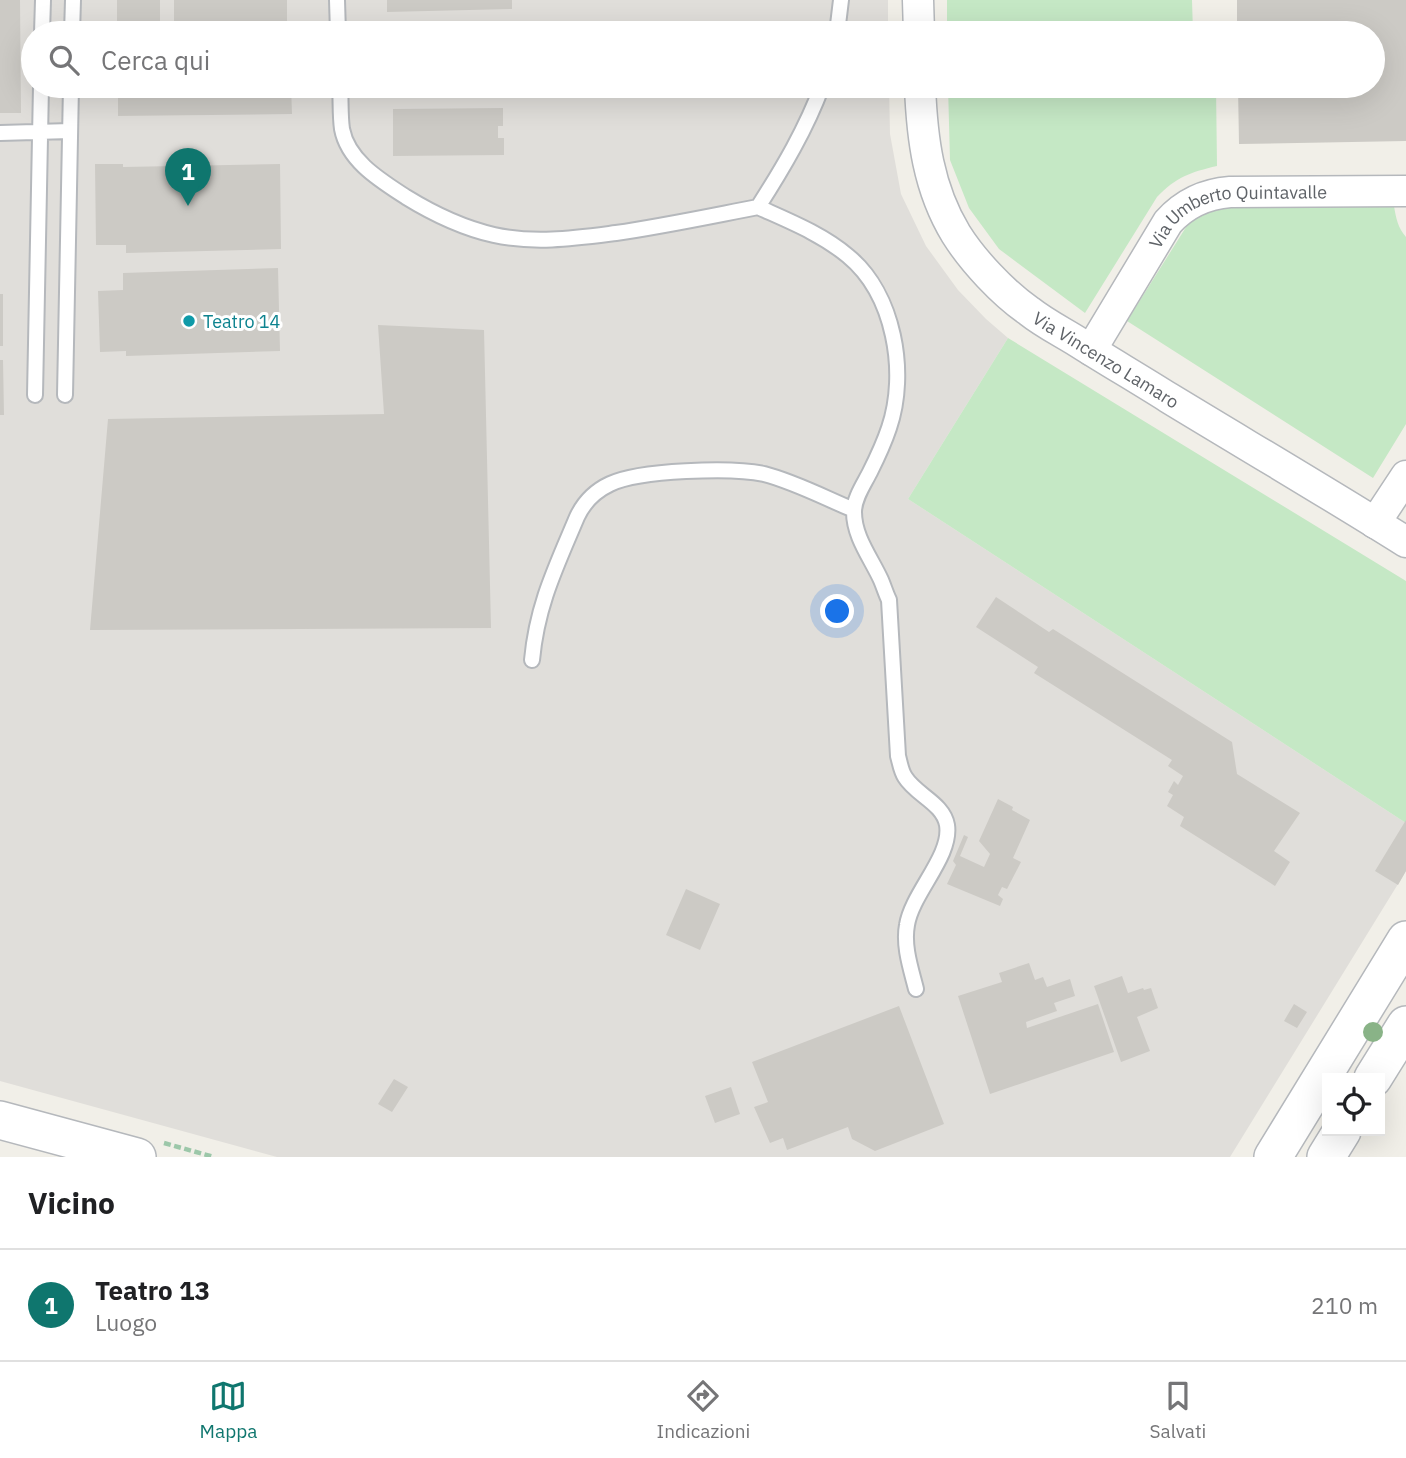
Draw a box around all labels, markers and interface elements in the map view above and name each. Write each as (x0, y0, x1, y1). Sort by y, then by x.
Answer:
search box (21, 21, 1385, 98)
icon: search (45, 41, 83, 79)
text: Cerca qui (101, 43, 210, 77)
pin: 1 (165, 148, 211, 206)
street label: Via Umberto Quintavalle (1143, 180, 1327, 252)
street label: Via Vincenzo Lamaro (1029, 306, 1184, 413)
place label: Teatro 14 (203, 310, 281, 333)
marker: Teatro 14 (181, 313, 197, 329)
your location (820, 594, 854, 628)
map controls (1322, 1073, 1385, 1136)
button: locate (1322, 1073, 1385, 1136)
text: Vicino (28, 1183, 115, 1222)
text: Teatro 13 (95, 1273, 210, 1307)
text: 1 (44, 1290, 58, 1320)
text: 210 m (1311, 1290, 1378, 1320)
text: Luogo (95, 1307, 157, 1337)
tab: Mappa (200, 1377, 257, 1443)
tab: Indicazioni (657, 1377, 750, 1443)
tab: Salvati (1149, 1377, 1206, 1443)

